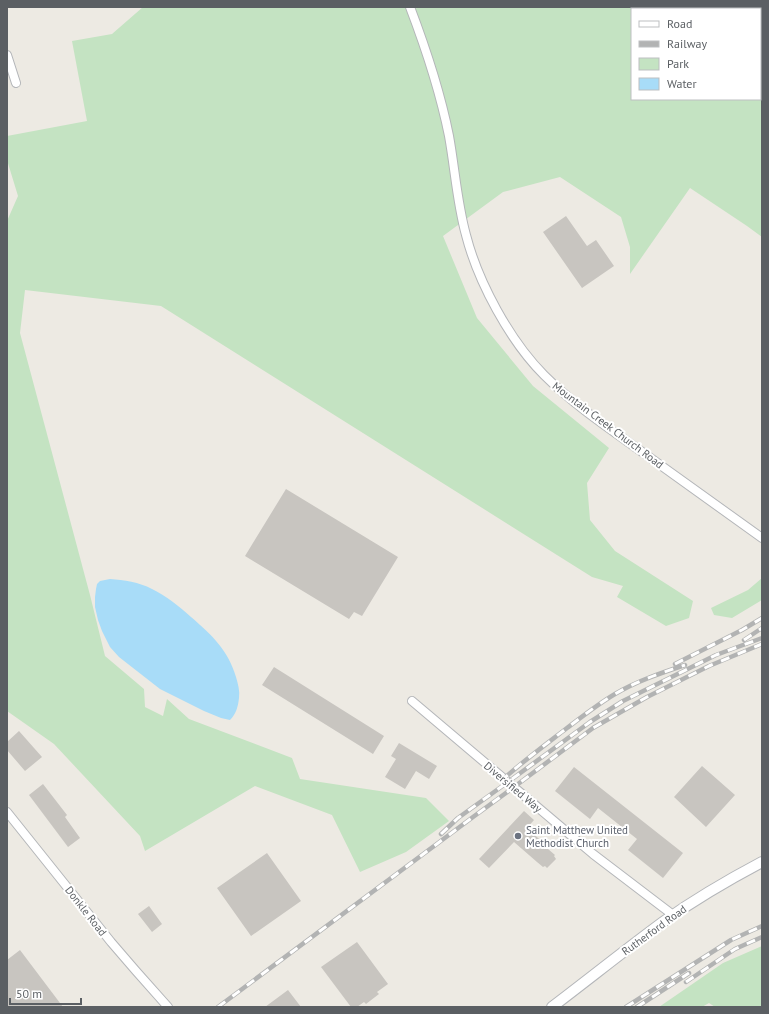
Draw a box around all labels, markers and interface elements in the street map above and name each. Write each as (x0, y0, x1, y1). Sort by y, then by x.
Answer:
legend (631, 8, 761, 100)
text: Road (667, 16, 692, 31)
text: Railway (667, 36, 707, 51)
text: Park (667, 56, 689, 71)
text: Water (667, 76, 697, 91)
street label: Mountain Creek Church Road (550, 379, 666, 471)
street label: Diversified Way (481, 759, 546, 816)
place label: Saint Matthew United Methodist Church (526, 823, 628, 850)
marker: Saint Matthew United Methodist Church (513, 831, 523, 841)
street label: Donkle Road (62, 883, 110, 939)
street label: Rutherford Road (619, 902, 689, 958)
scale bar (10, 980, 81, 1006)
text: 50 m (16, 986, 42, 1001)

